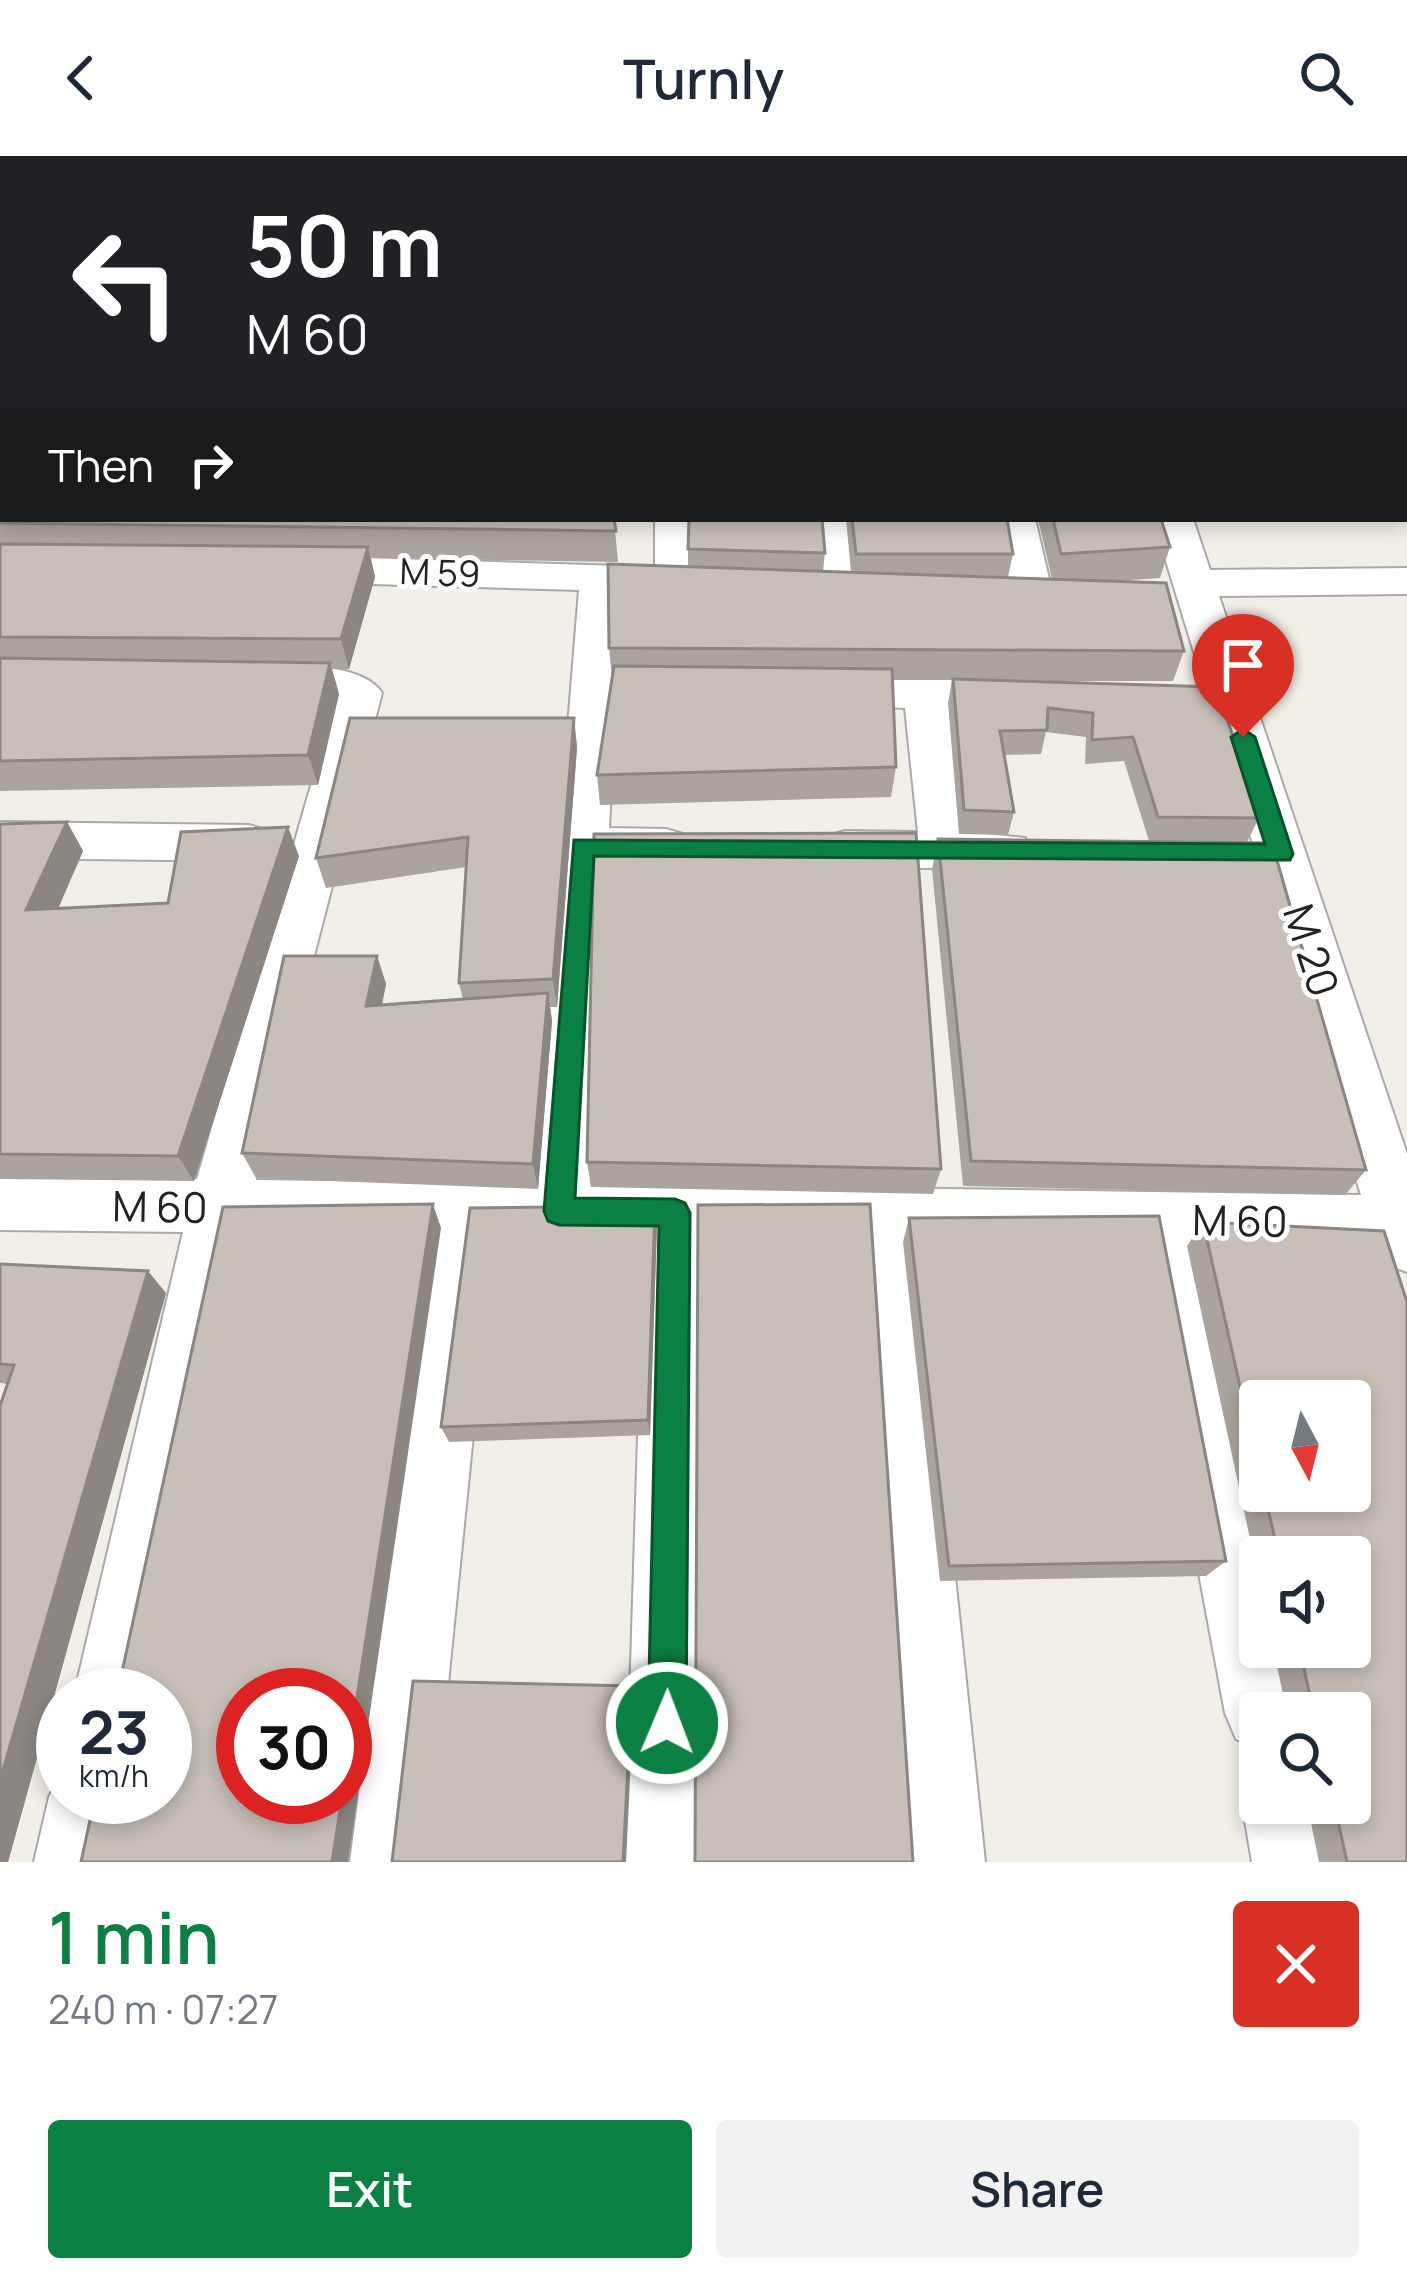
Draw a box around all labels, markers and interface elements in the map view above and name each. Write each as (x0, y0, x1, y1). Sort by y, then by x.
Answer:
text: Turnly (623, 41, 784, 115)
icon: back (48, 45, 114, 111)
icon: search (1293, 45, 1359, 111)
text: 50 m (246, 187, 443, 302)
icon: left (48, 204, 204, 360)
text: M 60 (246, 296, 369, 370)
icon: right (178, 432, 244, 498)
text: Then (48, 434, 154, 496)
street label: M 59 (399, 546, 481, 598)
pin (1192, 614, 1294, 737)
icon: arrive (1210, 632, 1276, 698)
street label: M 20 (1270, 897, 1354, 1003)
street label: M 60 (112, 1176, 208, 1236)
street label: M 60 (1192, 1190, 1288, 1250)
north arrow (1239, 1380, 1371, 1512)
map controls (1239, 1380, 1371, 1824)
button: sound (1239, 1536, 1371, 1668)
position arrow (604, 1660, 730, 1786)
speed limit sign: 30 (216, 1668, 372, 1824)
text: 23 (79, 1690, 149, 1772)
button: search (1239, 1692, 1371, 1824)
text: km/h (79, 1755, 149, 1796)
text: 1 min (48, 1887, 220, 1986)
button: close (1233, 1901, 1359, 2027)
text: 240 m · 07:27 (48, 1982, 278, 2036)
button: Exit (48, 2120, 692, 2258)
button: Share (716, 2120, 1359, 2258)

